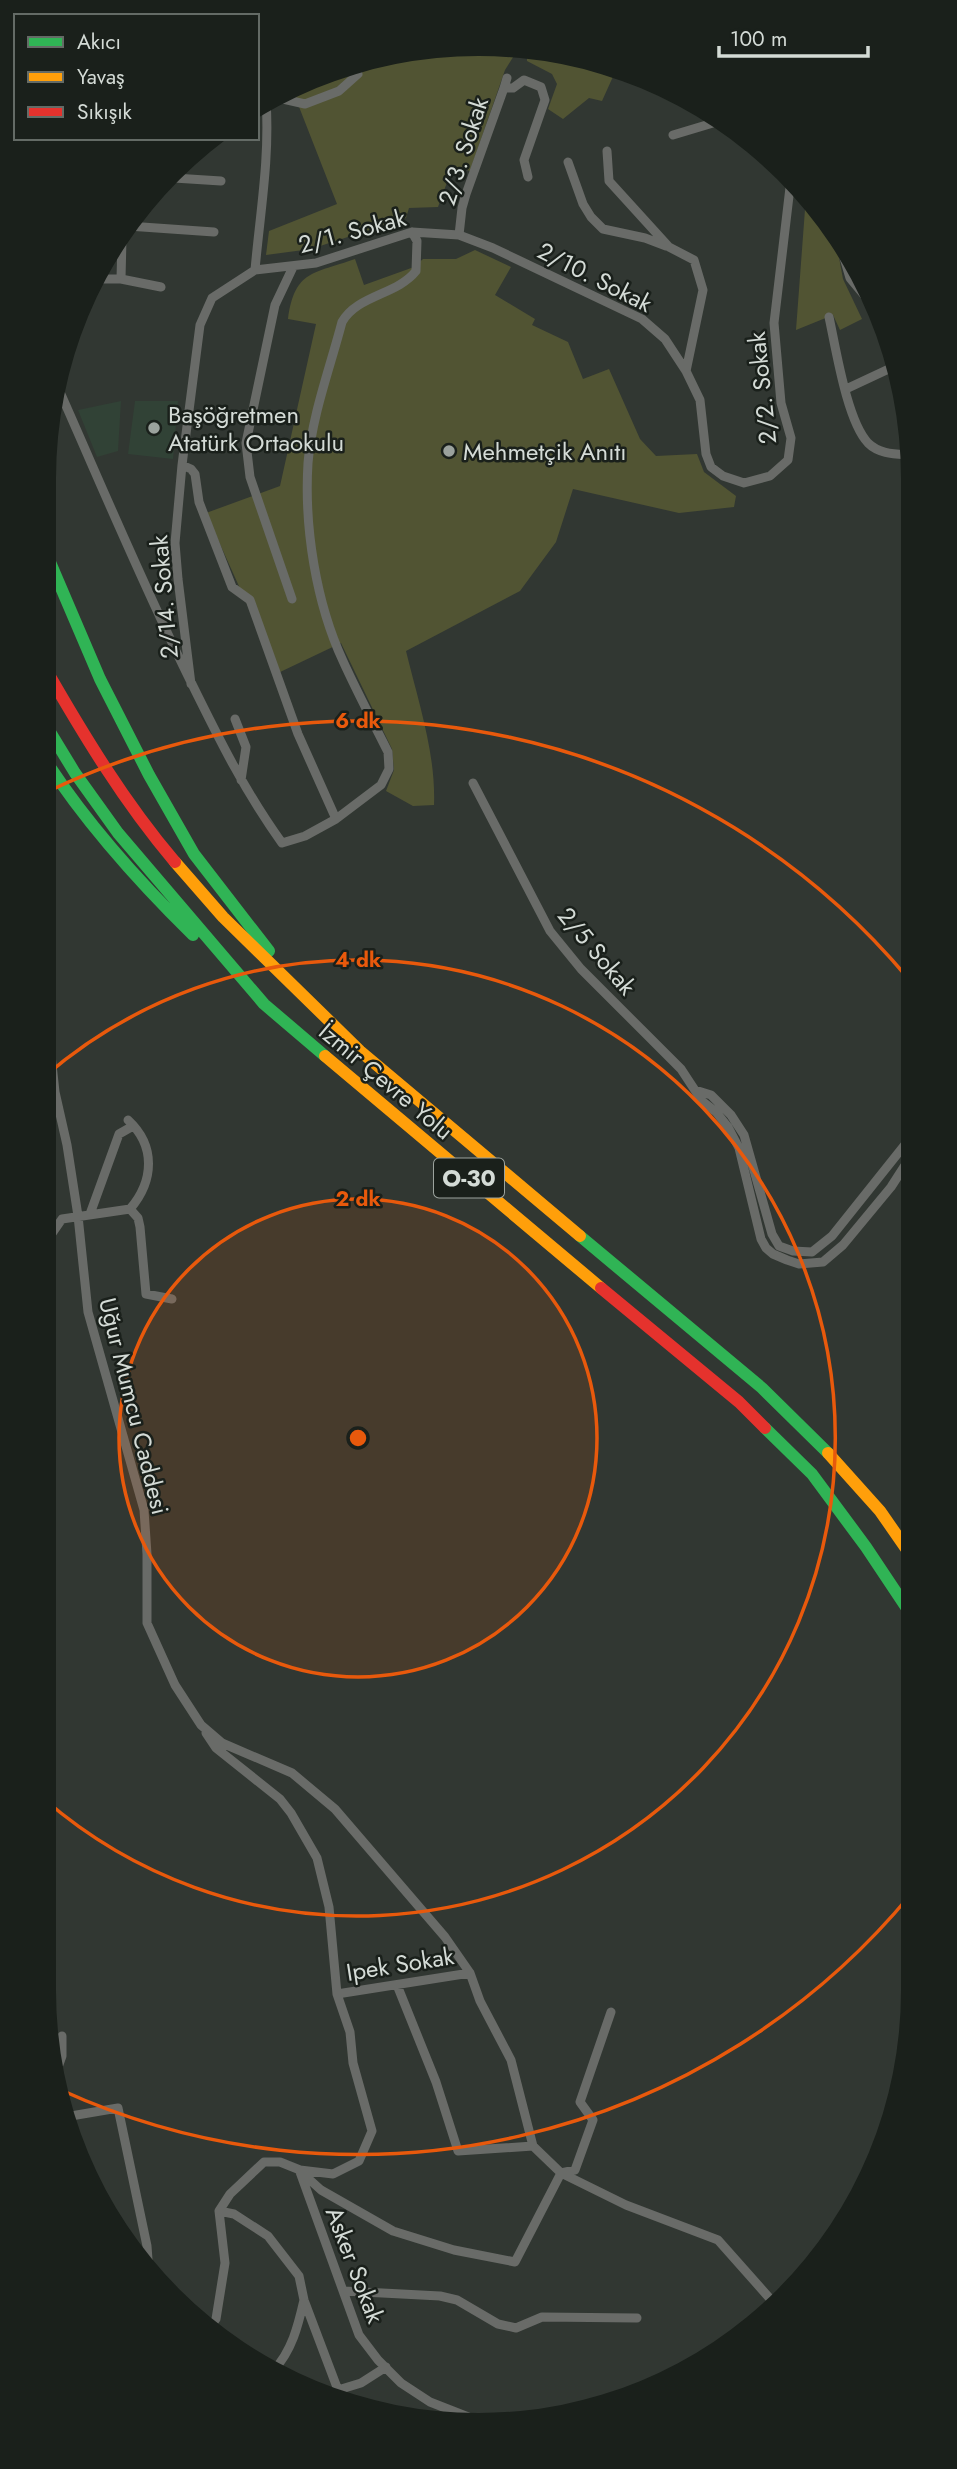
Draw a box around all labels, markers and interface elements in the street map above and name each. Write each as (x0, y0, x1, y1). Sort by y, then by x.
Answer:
legend (14, 14, 259, 140)
scale bar (719, 14, 868, 58)
text: 100 m (730, 24, 787, 54)
text: Akıcı (77, 27, 121, 57)
text: Yavaş (77, 62, 124, 92)
street label: 2/3. Sokak (429, 92, 497, 210)
text: Sıkışık (77, 97, 133, 127)
street label: 2/1. Sokak (294, 200, 410, 262)
street label: 2/10. Sokak (532, 233, 659, 321)
street label: 2/2. Sokak (739, 330, 785, 446)
place label: Başöğretmen Atatürk Ortaokulu (168, 397, 344, 460)
marker: Başöğretmen Atatürk Ortaokulu (146, 420, 162, 436)
place label: Mehmetçik Anıtı (463, 434, 626, 469)
marker: Mehmetçik Anıtı (441, 443, 457, 459)
street label: 2/14. Sokak (141, 533, 187, 660)
text: 6 dk (335, 706, 381, 736)
street label: 2/5 Sokak (550, 899, 645, 1003)
text: 4 dk (335, 945, 381, 975)
street label: İzmir Çevre Yolu (311, 1014, 461, 1148)
road number: O-30 (434, 1158, 504, 1198)
text: 2 dk (335, 1184, 381, 1214)
street label: Uğur Mumcu Caddesi (90, 1294, 178, 1518)
centre of rings (346, 1426, 370, 1450)
street label: Ipek Sokak (344, 1938, 457, 1990)
street label: Asker Sokak (317, 2202, 393, 2329)

